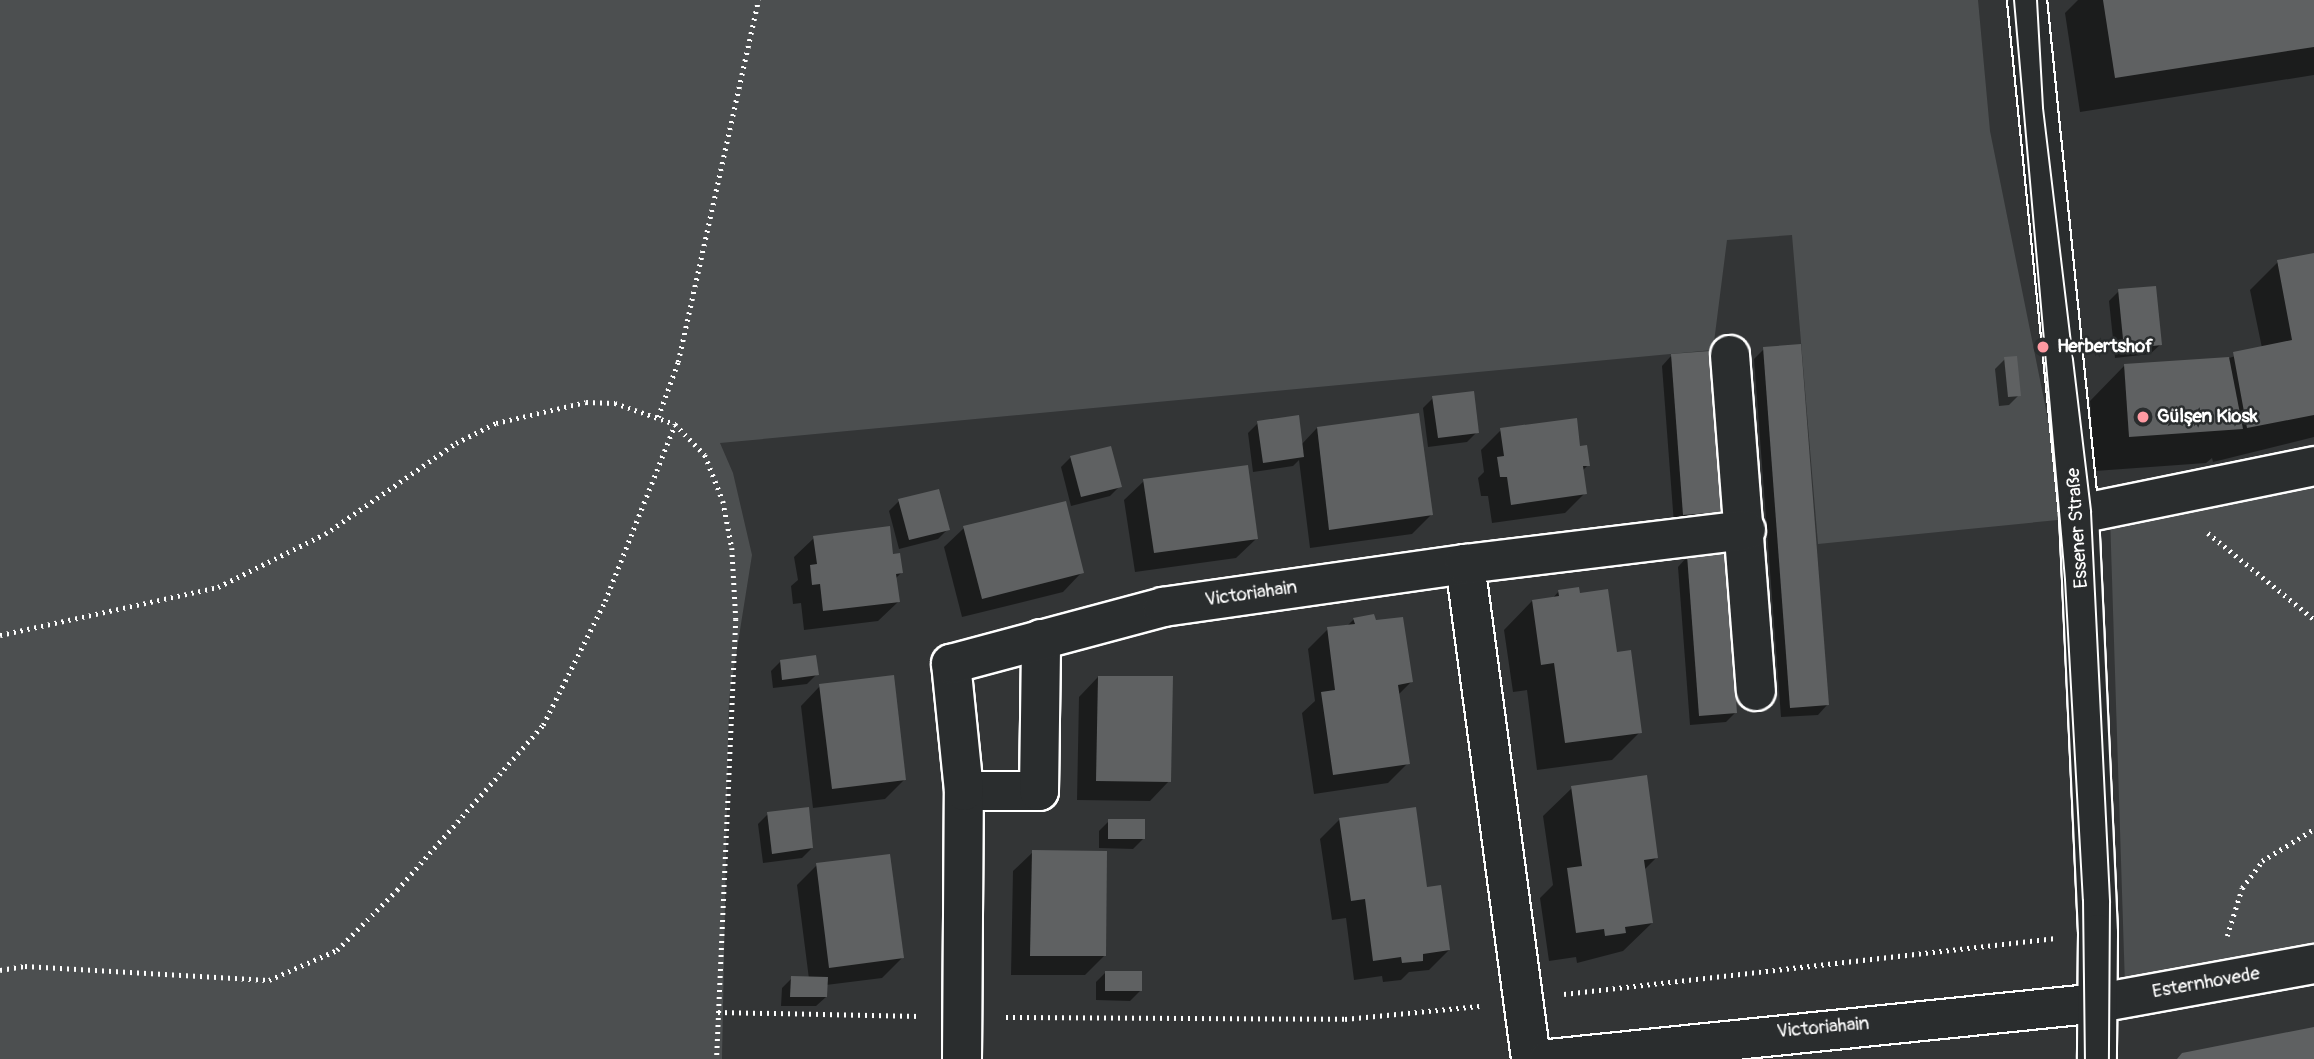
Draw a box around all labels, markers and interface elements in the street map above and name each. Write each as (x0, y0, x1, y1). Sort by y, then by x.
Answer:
place label: Herbertshof (2057, 336, 2153, 358)
marker: Herbertshof (2035, 339, 2051, 355)
place label: Gülşen Kiosk (2157, 406, 2258, 428)
marker: Gülşen Kiosk (2135, 409, 2151, 425)
street label: Essener Straße (2062, 467, 2094, 589)
street label: Victoriahain (1203, 576, 1299, 612)
street label: Esternhovede (2150, 962, 2262, 1004)
street label: Victoriahain (1776, 1013, 1870, 1043)

